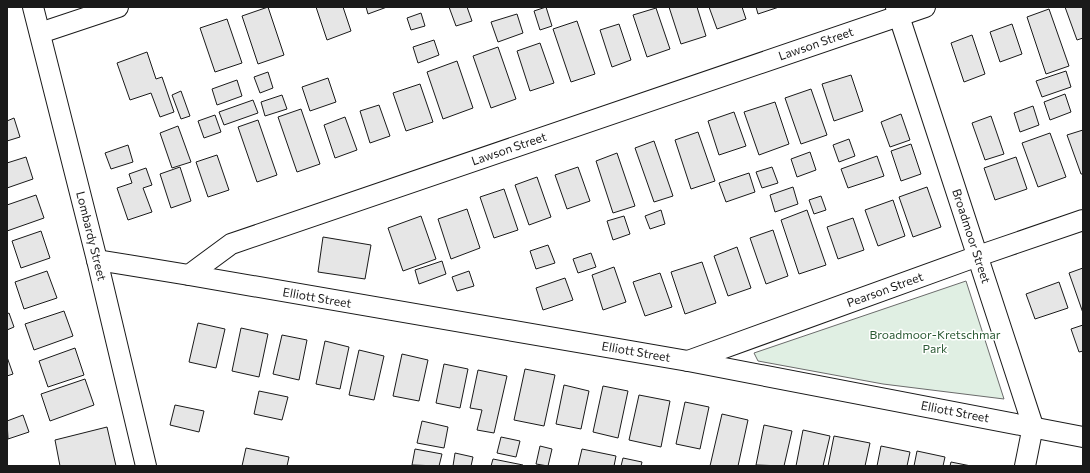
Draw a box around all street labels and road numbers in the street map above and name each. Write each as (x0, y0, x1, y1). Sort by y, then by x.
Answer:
street label: Lawson Street (776, 24, 855, 62)
street label: Lawson Street (469, 129, 548, 167)
street label: Broadmoor Street (950, 187, 994, 285)
street label: Lombardy Street (74, 190, 110, 282)
street label: Pearson Street (845, 269, 925, 309)
street label: Elliott Street (282, 284, 353, 310)
street label: Elliott Street (601, 338, 672, 364)
street label: Elliott Street (920, 398, 991, 425)

